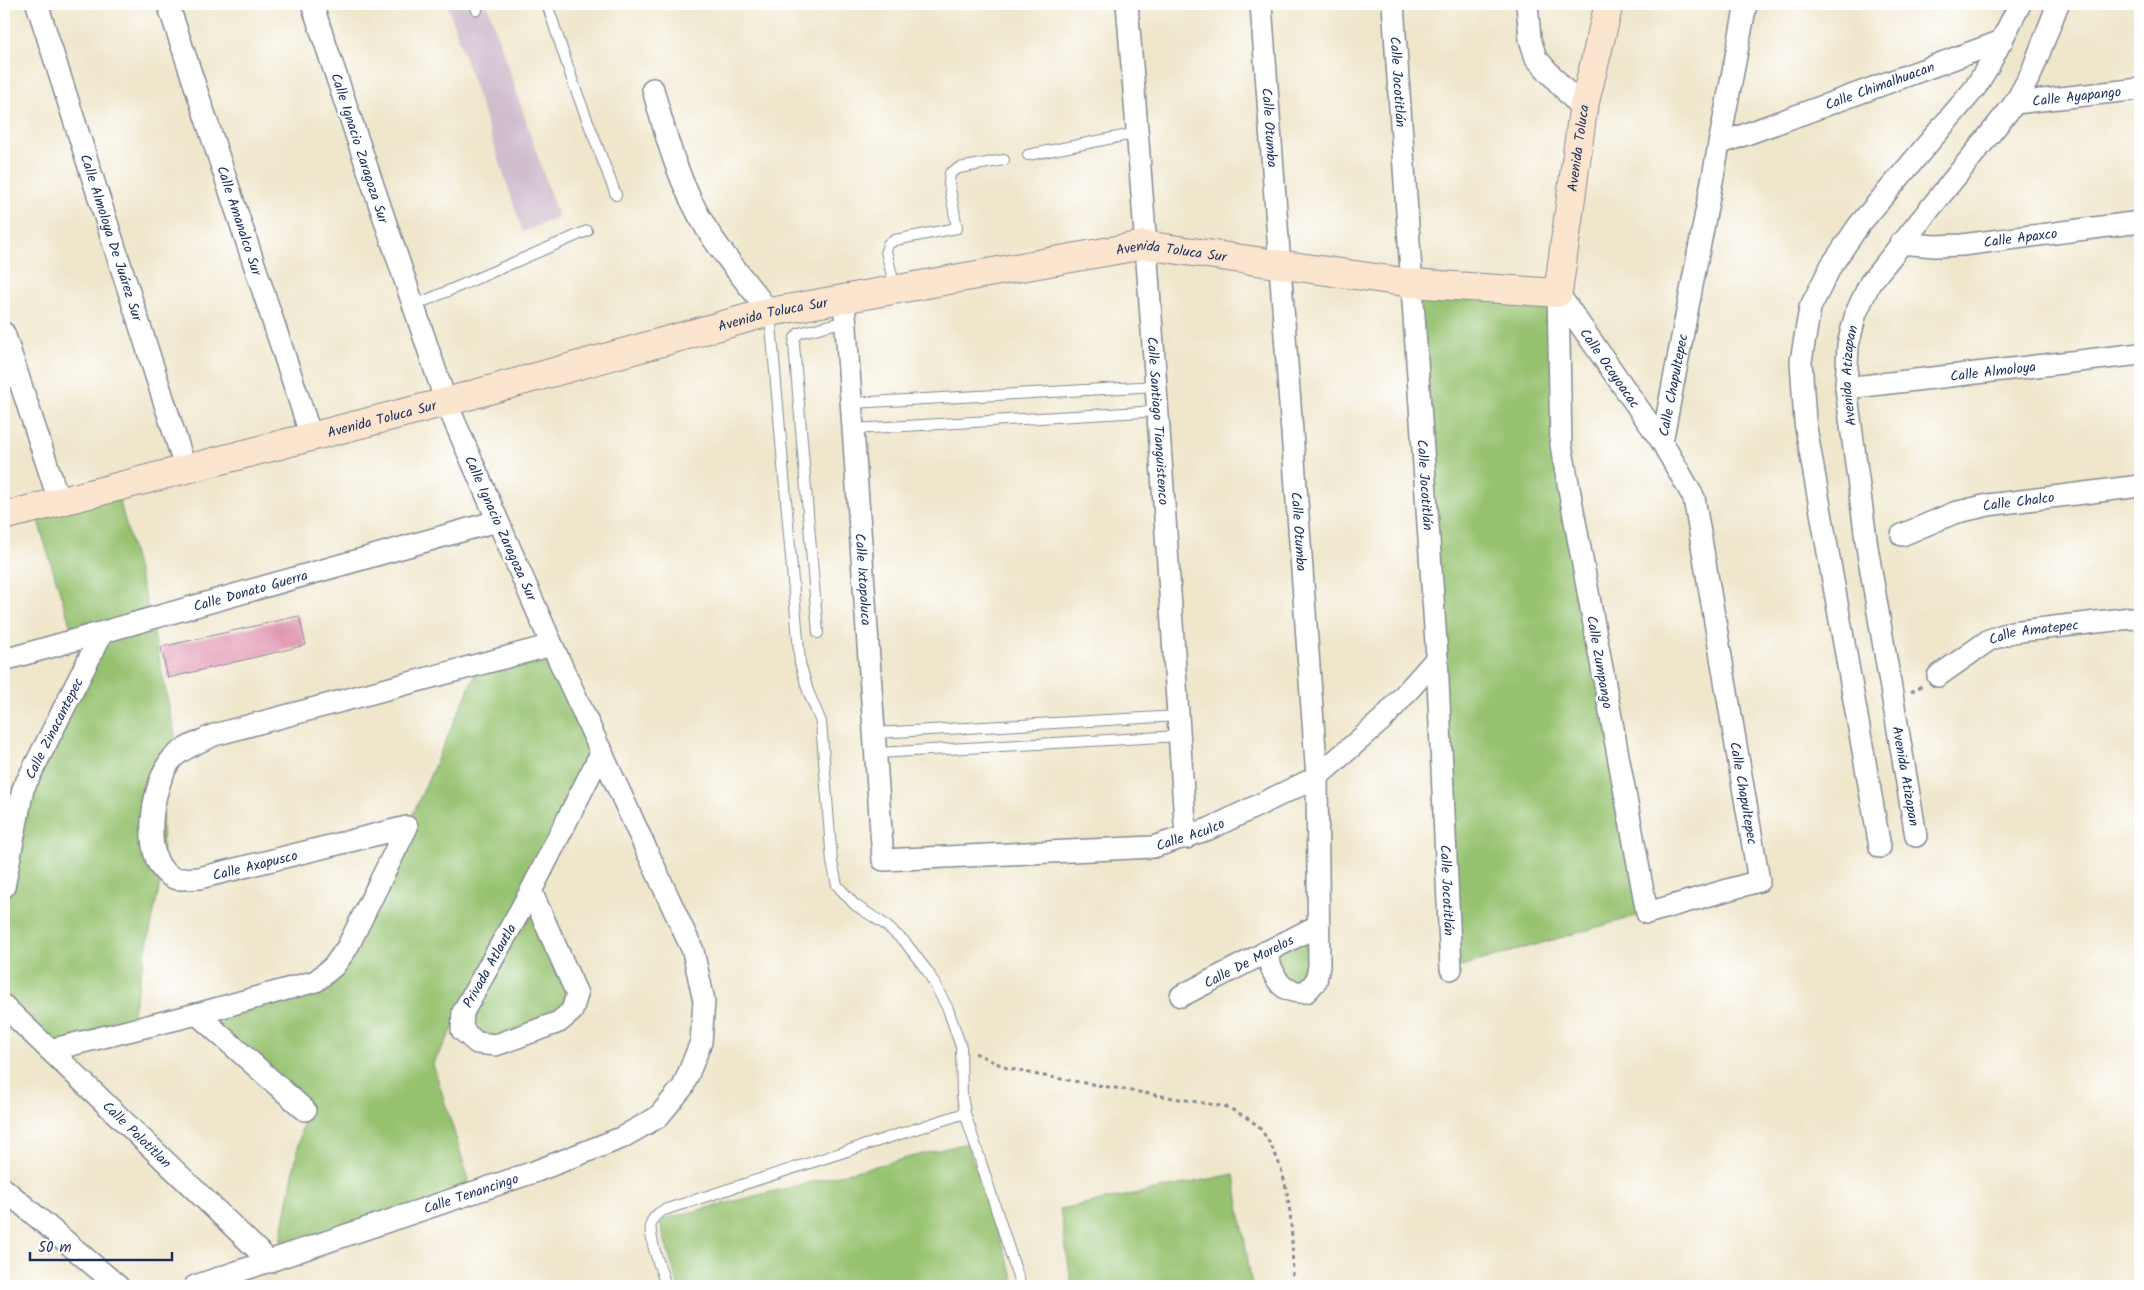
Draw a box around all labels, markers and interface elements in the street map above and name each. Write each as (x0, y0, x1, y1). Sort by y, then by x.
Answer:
street label: Calle Jocotitlán (1383, 36, 1411, 128)
street label: Calle Chimalhuacan (1822, 56, 1938, 117)
street label: Calle Ignacio Zaragoza Sur (324, 70, 394, 228)
street label: Calle Ayapango (2031, 81, 2122, 113)
street label: Calle Otumba (1255, 87, 1283, 168)
street label: Avenida Toluca (1562, 102, 1596, 193)
street label: Calle Almoloya De Juárez Sur (74, 151, 148, 325)
street label: Calle Amanalco Sur (210, 163, 268, 280)
street label: Calle Apaxco (1982, 223, 2059, 254)
street label: Avenida Toluca Sur (1114, 235, 1229, 269)
street label: Avenida Toluca Sur (716, 292, 831, 338)
street label: Avenida Atizapan (1836, 323, 1865, 427)
street label: Calle Ocoyoacac (1573, 324, 1645, 413)
street label: Calle Chapultepec (1653, 332, 1695, 438)
street label: Calle Santiago Tianguistenco (1140, 336, 1174, 506)
street label: Calle Almoloya (1949, 356, 2037, 388)
street label: Avenida Toluca Sur (325, 395, 440, 444)
street label: Calle Jocotitlán (1410, 439, 1438, 531)
street label: Calle Ignacio Zaragoza Sur (458, 452, 543, 606)
street label: Calle Chalco (1980, 487, 2056, 518)
street label: Calle Otumba (1284, 491, 1312, 572)
street label: Calle Ixtapaluca (848, 533, 877, 626)
street label: Calle Donato Guerra (191, 565, 310, 618)
street label: Calle Zumpango (1580, 614, 1618, 710)
street label: Calle Amatepec (1986, 614, 2080, 651)
street label: Calle Zinacantepec (20, 674, 90, 783)
street label: Avenida Atizapan (1885, 724, 1925, 828)
street label: Calle Chapultepec (1723, 740, 1763, 846)
street label: Calle Aculco (1153, 813, 1229, 857)
street label: Calle Jocotitlán (1433, 844, 1459, 936)
street label: Calle Axapusco (210, 845, 300, 887)
street label: Privada Atlautla (458, 920, 523, 1012)
street label: Calle De Morelos (1200, 930, 1298, 995)
street label: Calle Polotitlan (97, 1096, 176, 1174)
street label: Calle Tenancingo (421, 1168, 522, 1220)
scale bar (30, 1230, 172, 1262)
text: 50 m (38, 1236, 72, 1260)

